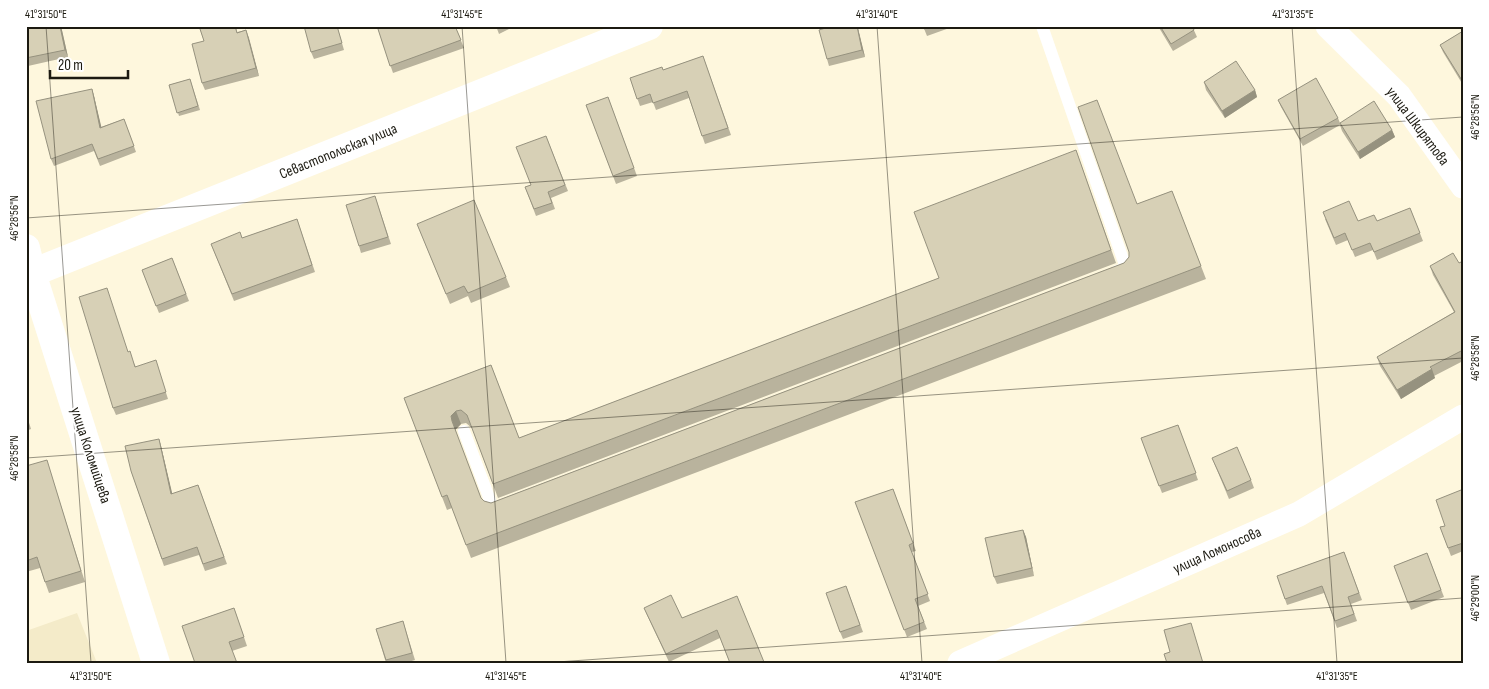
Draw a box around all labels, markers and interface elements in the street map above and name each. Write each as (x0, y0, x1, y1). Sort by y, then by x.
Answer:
text: 41°31'50"E (25, 7, 67, 22)
text: 41°31'45"E (441, 7, 483, 22)
text: 41°31'40"E (856, 7, 898, 22)
text: 41°31'35"E (1272, 7, 1314, 22)
scale bar (50, 48, 128, 80)
text: 20 m (58, 56, 83, 75)
street label: улица Шкирятова (1382, 83, 1454, 170)
text: 46°28'56"N (1468, 94, 1483, 140)
street label: Севастопольская улица (276, 119, 400, 184)
text: 46°28'56"N (7, 195, 22, 241)
text: 46°28'58"N (1468, 335, 1483, 381)
street label: улица Коломийцева (66, 405, 115, 506)
text: 46°28'58"N (7, 435, 22, 481)
street label: улица Ломоносова (1170, 522, 1264, 578)
text: 46°29'00"N (1468, 575, 1483, 621)
text: 41°31'50"E (70, 669, 112, 684)
text: 41°31'45"E (485, 669, 527, 684)
text: 41°31'40"E (900, 669, 942, 684)
text: 41°31'35"E (1316, 669, 1358, 684)

